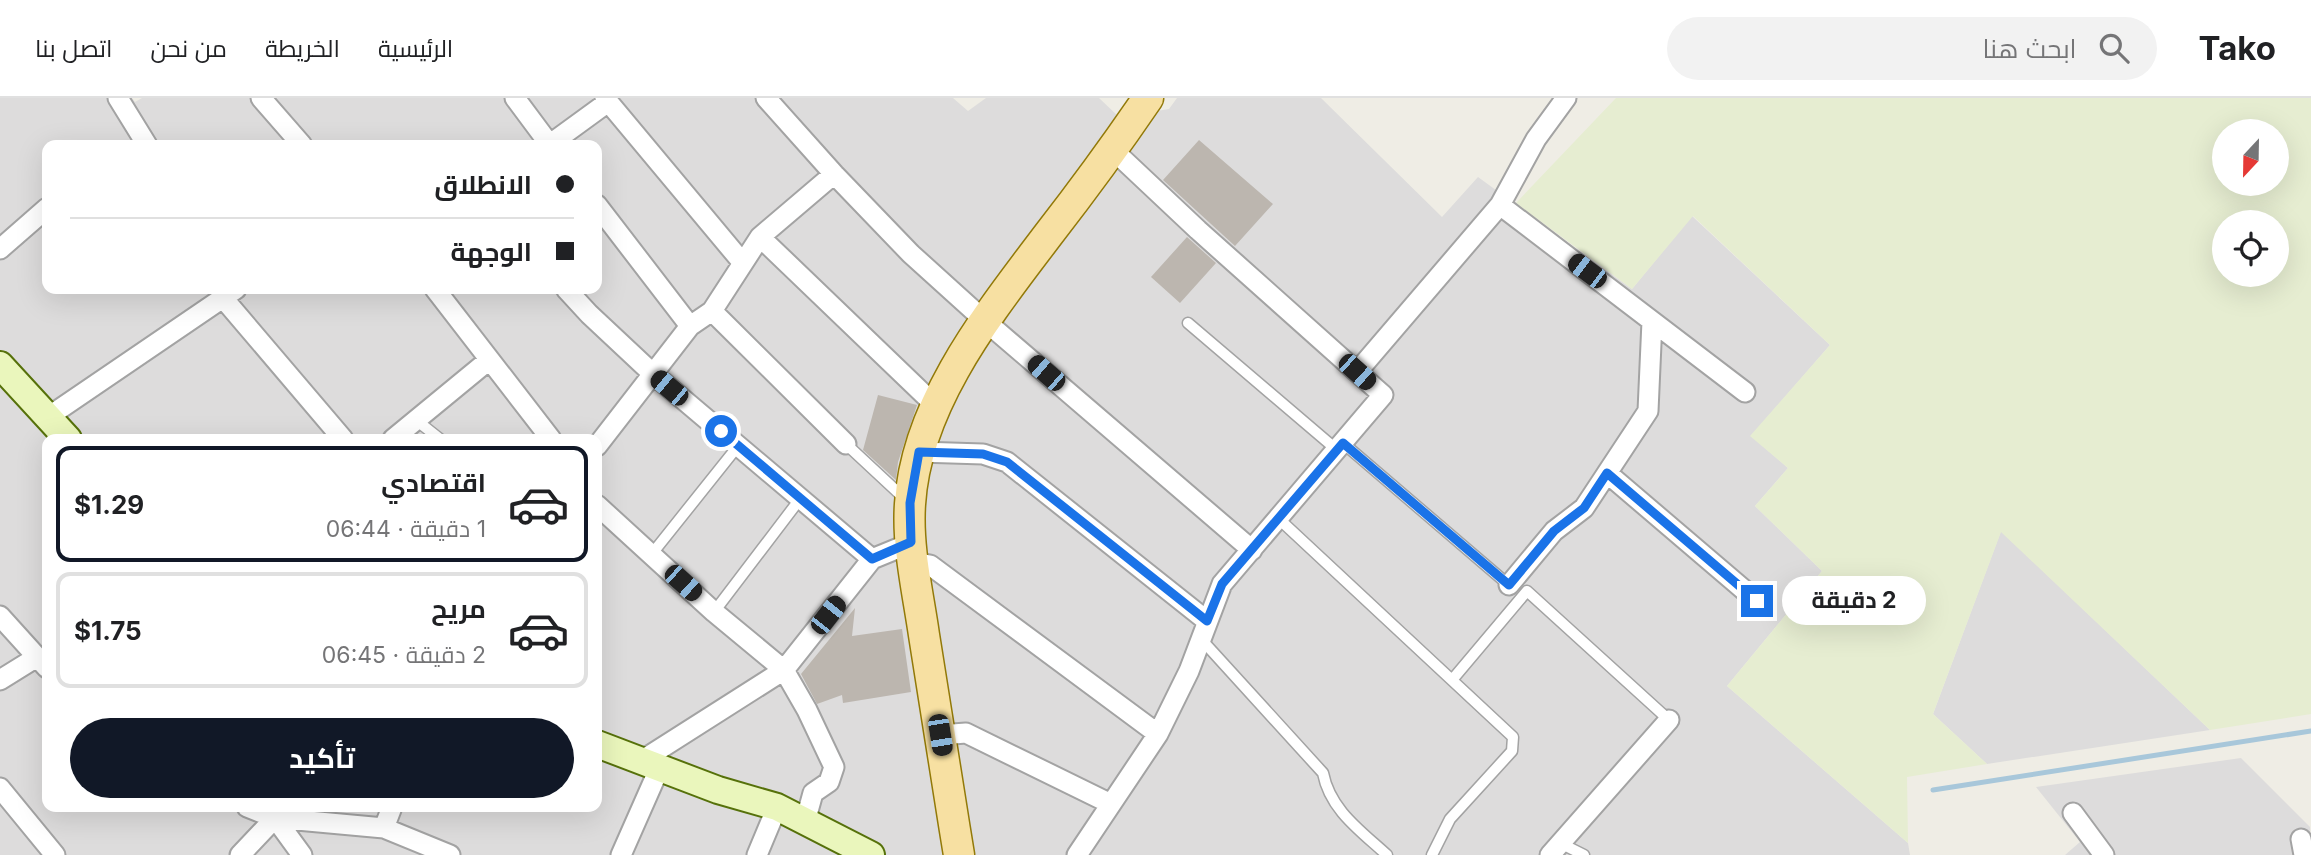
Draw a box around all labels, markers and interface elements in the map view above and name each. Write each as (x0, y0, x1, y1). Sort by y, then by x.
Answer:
search box (1667, 17, 2157, 80)
text: Tako (2199, 28, 2276, 68)
icon: search (2095, 29, 2133, 67)
text: ابحث هنا (1982, 33, 2077, 64)
text: اتصل بنا (35, 34, 112, 63)
text: من نحن (150, 34, 227, 63)
text: الخريطة (265, 34, 340, 63)
text: الرئيسية (378, 34, 453, 63)
north arrow (2212, 119, 2289, 196)
map controls (2212, 119, 2289, 287)
text: الانطلاق (434, 169, 532, 200)
button: locate (2212, 210, 2289, 287)
text: الوجهة (451, 236, 532, 267)
car (1564, 250, 1611, 292)
car (1335, 350, 1380, 394)
car (1024, 351, 1069, 395)
car (647, 366, 692, 410)
route start (705, 415, 737, 447)
text: اقتصادي (381, 467, 486, 498)
icon: car (507, 473, 570, 536)
text: $1.29 (74, 489, 144, 520)
text: 1 دقيقة · 06:44 (326, 515, 486, 543)
car (661, 561, 706, 605)
callout: 2 دقيقة (1782, 576, 1925, 626)
route end (1741, 585, 1773, 617)
text: 2 دقيقة (1812, 586, 1896, 614)
car (807, 592, 850, 638)
text: مريح (431, 593, 486, 624)
icon: car (507, 599, 570, 662)
text: $1.75 (74, 615, 142, 646)
text: 2 دقيقة · 06:45 (322, 641, 486, 669)
car (927, 713, 954, 757)
button: تأكيد (70, 718, 574, 798)

